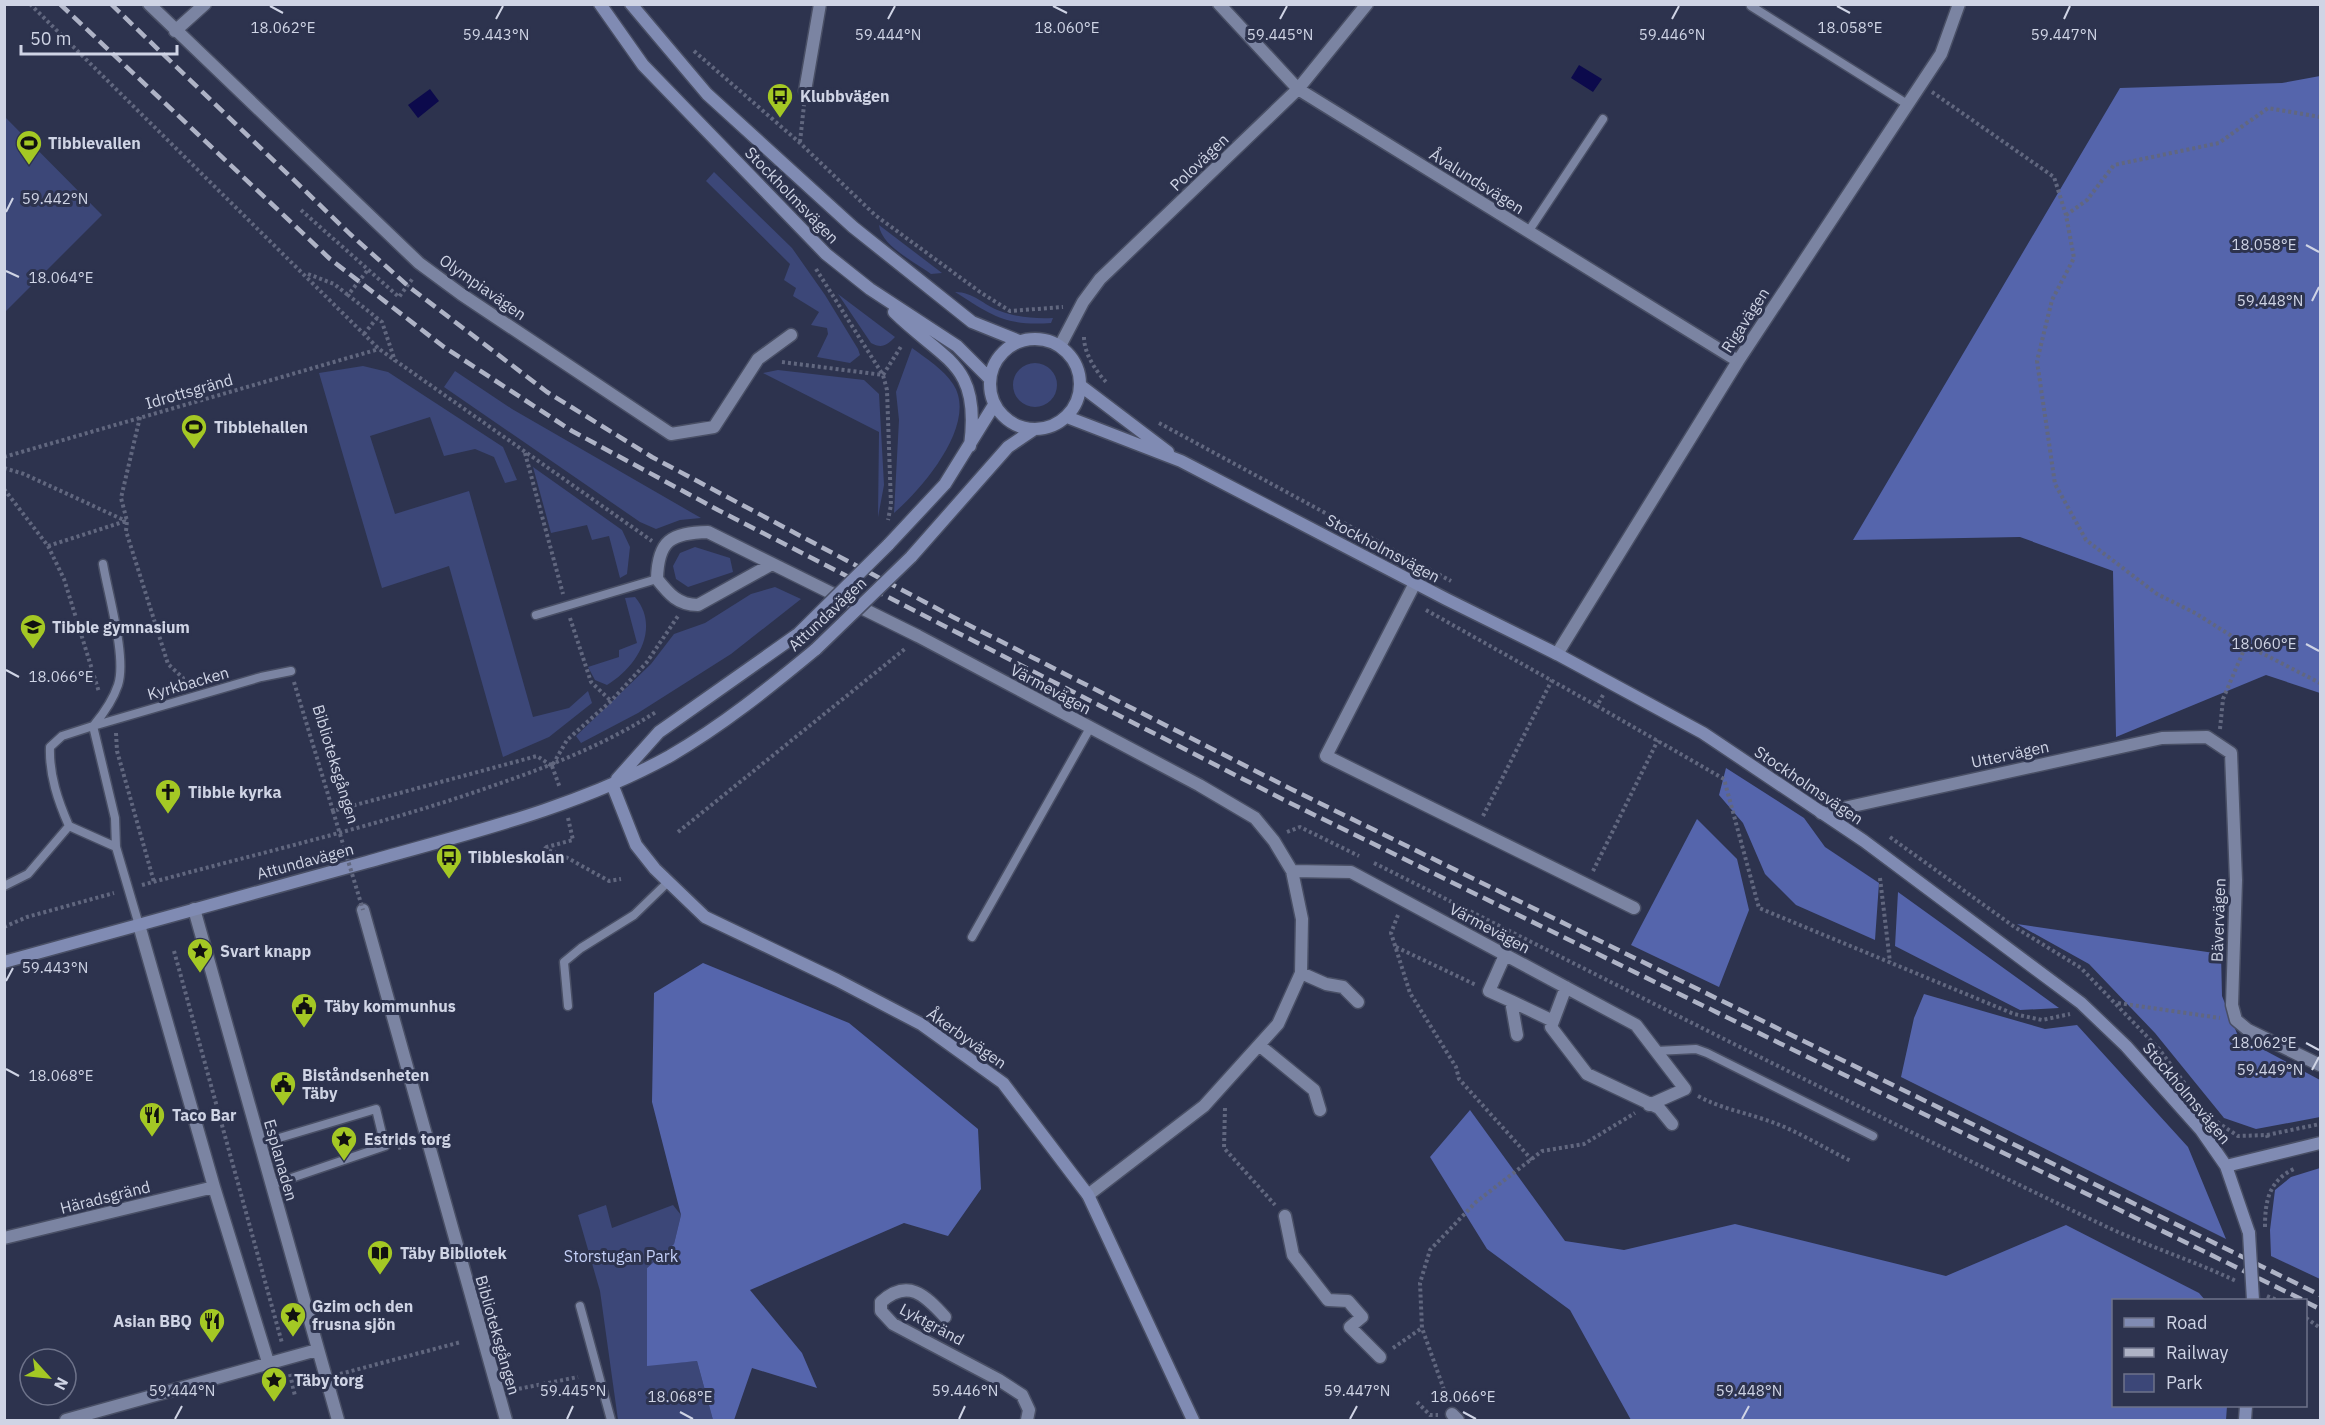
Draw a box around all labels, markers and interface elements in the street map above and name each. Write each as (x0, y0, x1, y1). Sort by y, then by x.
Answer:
scale bar (21, 18, 177, 56)
text: 18.062°E (251, 18, 315, 37)
text: 18.060°E (1035, 18, 1099, 37)
text: 18.058°E (1818, 18, 1882, 37)
text: 59.443°N (463, 25, 529, 44)
text: 59.444°N (855, 25, 921, 44)
text: 59.445°N (1247, 25, 1313, 44)
text: 59.446°N (1639, 25, 1705, 44)
text: 59.447°N (2031, 25, 2097, 44)
text: 50 m (30, 27, 72, 50)
bus stop icon: Klubbvägen (765, 81, 795, 119)
place label: Klubbvägen (800, 86, 890, 106)
sports icon: Tibblevallen (14, 128, 44, 166)
street label: Polovägen (1165, 129, 1233, 195)
place label: Tibblevallen (48, 133, 141, 153)
street label: Stockholmsvägen (741, 142, 843, 248)
street label: Åvalundsvägen (1426, 143, 1529, 218)
text: 59.442°N (22, 189, 88, 208)
text: 18.058°E (2232, 235, 2296, 254)
street label: Olympiavägen (436, 250, 530, 324)
text: 18.064°E (29, 268, 93, 287)
street label: Rigavägen (1717, 284, 1773, 356)
text: 59.448°N (2237, 291, 2303, 310)
street label: Idrottsgränd (143, 369, 235, 413)
sports icon: Tibblehallen (179, 412, 209, 450)
place label: Tibblehallen (214, 417, 308, 437)
street label: Stockholmsvägen (1322, 509, 1444, 587)
street label: Attundavägen (784, 573, 870, 655)
school or university icon: Tibble gymnasium (18, 612, 48, 650)
place label: Tibble gymnasium (52, 617, 190, 637)
text: 18.060°E (2232, 634, 2296, 653)
street label: Värmevägen (1007, 659, 1095, 719)
street label: Kyrkbacken (145, 662, 231, 704)
text: 18.066°E (29, 667, 93, 686)
street label: Biblioteksgången (308, 702, 364, 826)
street label: Uttervägen (1969, 736, 2051, 772)
street label: Stockholmsvägen (1751, 741, 1867, 829)
church icon: Tibble kyrka (153, 777, 183, 815)
place label: Tibble kyrka (188, 782, 282, 802)
street label: Attundavägen (254, 838, 356, 884)
bus stop icon: Tibbleskolan (434, 842, 464, 880)
place label: Tibbleskolan (468, 847, 565, 867)
street label: Bävervägen (2207, 878, 2229, 962)
street label: Värmevägen (1446, 898, 1534, 958)
place icon: Svart knapp (185, 936, 215, 974)
place label: Svart knapp (220, 941, 312, 961)
text: 59.443°N (22, 958, 88, 977)
public building icon: Täby kommunhus (289, 991, 319, 1029)
place label: Täby kommunhus (324, 996, 456, 1016)
street label: Åkerbyvägen (923, 1002, 1011, 1073)
text: 18.062°E (2232, 1033, 2296, 1052)
street label: Stockholmsvägen (2139, 1038, 2235, 1148)
text: 59.449°N (2237, 1060, 2303, 1079)
place label: Biståndsenheten Täby (302, 1065, 429, 1103)
text: 18.068°E (29, 1066, 93, 1085)
public building icon: Biståndsenheten Täby (268, 1069, 298, 1107)
restaurant icon: Taco Bar (137, 1100, 167, 1138)
place label: Taco Bar (172, 1105, 237, 1125)
street label: Esplanaden (260, 1117, 302, 1203)
place icon: Estrids torg (329, 1124, 359, 1162)
place label: Estrids torg (364, 1129, 451, 1149)
street label: Häradsgränd (58, 1176, 152, 1218)
library icon: Täby Bibliotek (365, 1238, 395, 1276)
place label: Täby Bibliotek (400, 1243, 508, 1263)
park label: Storstugan Park (564, 1246, 679, 1266)
street label: Biblioteksgången (471, 1273, 525, 1397)
place label: Gzim och den frusna sjön (312, 1296, 413, 1334)
street label: Lyktgränd (896, 1299, 968, 1349)
legend (2112, 1299, 2307, 1407)
place icon: Gzim och den frusna sjön (278, 1300, 308, 1338)
restaurant icon: Asian BBQ (197, 1306, 227, 1344)
place label: Asian BBQ (113, 1311, 192, 1331)
text: Road (2166, 1311, 2207, 1334)
text: Railway (2166, 1341, 2228, 1364)
north arrow (18, 1347, 78, 1407)
place icon: Täby torg (259, 1365, 289, 1403)
place label: Täby torg (294, 1370, 364, 1390)
text: Park (2166, 1371, 2203, 1394)
text: N (50, 1374, 73, 1394)
text: 59.444°N (149, 1381, 215, 1400)
text: 59.445°N (540, 1381, 606, 1400)
text: 59.446°N (932, 1381, 998, 1400)
text: 59.447°N (1324, 1381, 1390, 1400)
text: 59.448°N (1716, 1381, 1782, 1400)
text: 18.068°E (648, 1387, 712, 1406)
text: 18.066°E (1431, 1387, 1495, 1406)

